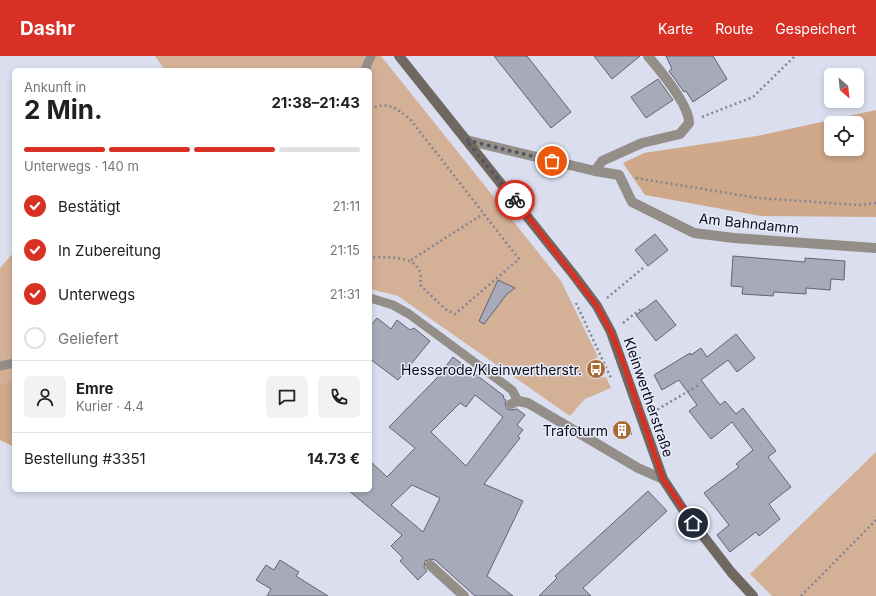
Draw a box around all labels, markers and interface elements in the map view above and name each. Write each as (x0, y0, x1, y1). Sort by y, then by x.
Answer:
text: Dashr (20, 17, 75, 40)
text: Karte (658, 20, 693, 37)
text: Route (715, 20, 753, 37)
text: Gespeichert (775, 20, 856, 37)
north arrow (824, 68, 864, 108)
map controls (824, 68, 864, 156)
text: Ankunft in (24, 79, 86, 95)
text: 21:38–21:43 (271, 93, 360, 112)
text: 2 Min. (24, 94, 103, 125)
button: locate (824, 116, 864, 156)
pin (535, 144, 569, 178)
icon: bag (541, 150, 563, 172)
text: Unterwegs · 140 m (24, 158, 139, 174)
courier (495, 180, 535, 220)
icon: bike (504, 189, 526, 211)
icon: check (24, 195, 46, 217)
text: Bestätigt (58, 197, 121, 216)
text: 21:11 (332, 198, 360, 214)
street label: Am Bahndamm (698, 209, 800, 237)
icon: check (24, 239, 46, 261)
text: In Zubereitung (58, 241, 161, 260)
text: 21:15 (330, 242, 360, 258)
icon: check (24, 283, 46, 305)
text: Unterwegs (58, 285, 135, 304)
text: 21:31 (330, 286, 360, 302)
text: Geliefert (58, 329, 119, 348)
street label: Kleinwertherstraße (621, 335, 677, 459)
bus stop icon: Hesserode/Kleinwertherstr. (585, 358, 607, 380)
place label: Hesserode/Kleinwertherstr. (401, 361, 582, 378)
button: person (24, 376, 66, 418)
button: chat (266, 376, 308, 418)
button: phone (318, 376, 360, 418)
text: Emre (76, 379, 113, 398)
text: Kurier · 4.4 (76, 398, 144, 414)
building icon: Trafoturm (611, 419, 633, 441)
place label: Trafoturm (543, 422, 608, 439)
text: Bestellung #3351 (24, 449, 146, 468)
text: 14.73 € (307, 449, 360, 468)
pin (676, 506, 710, 540)
icon: home (682, 512, 704, 534)

